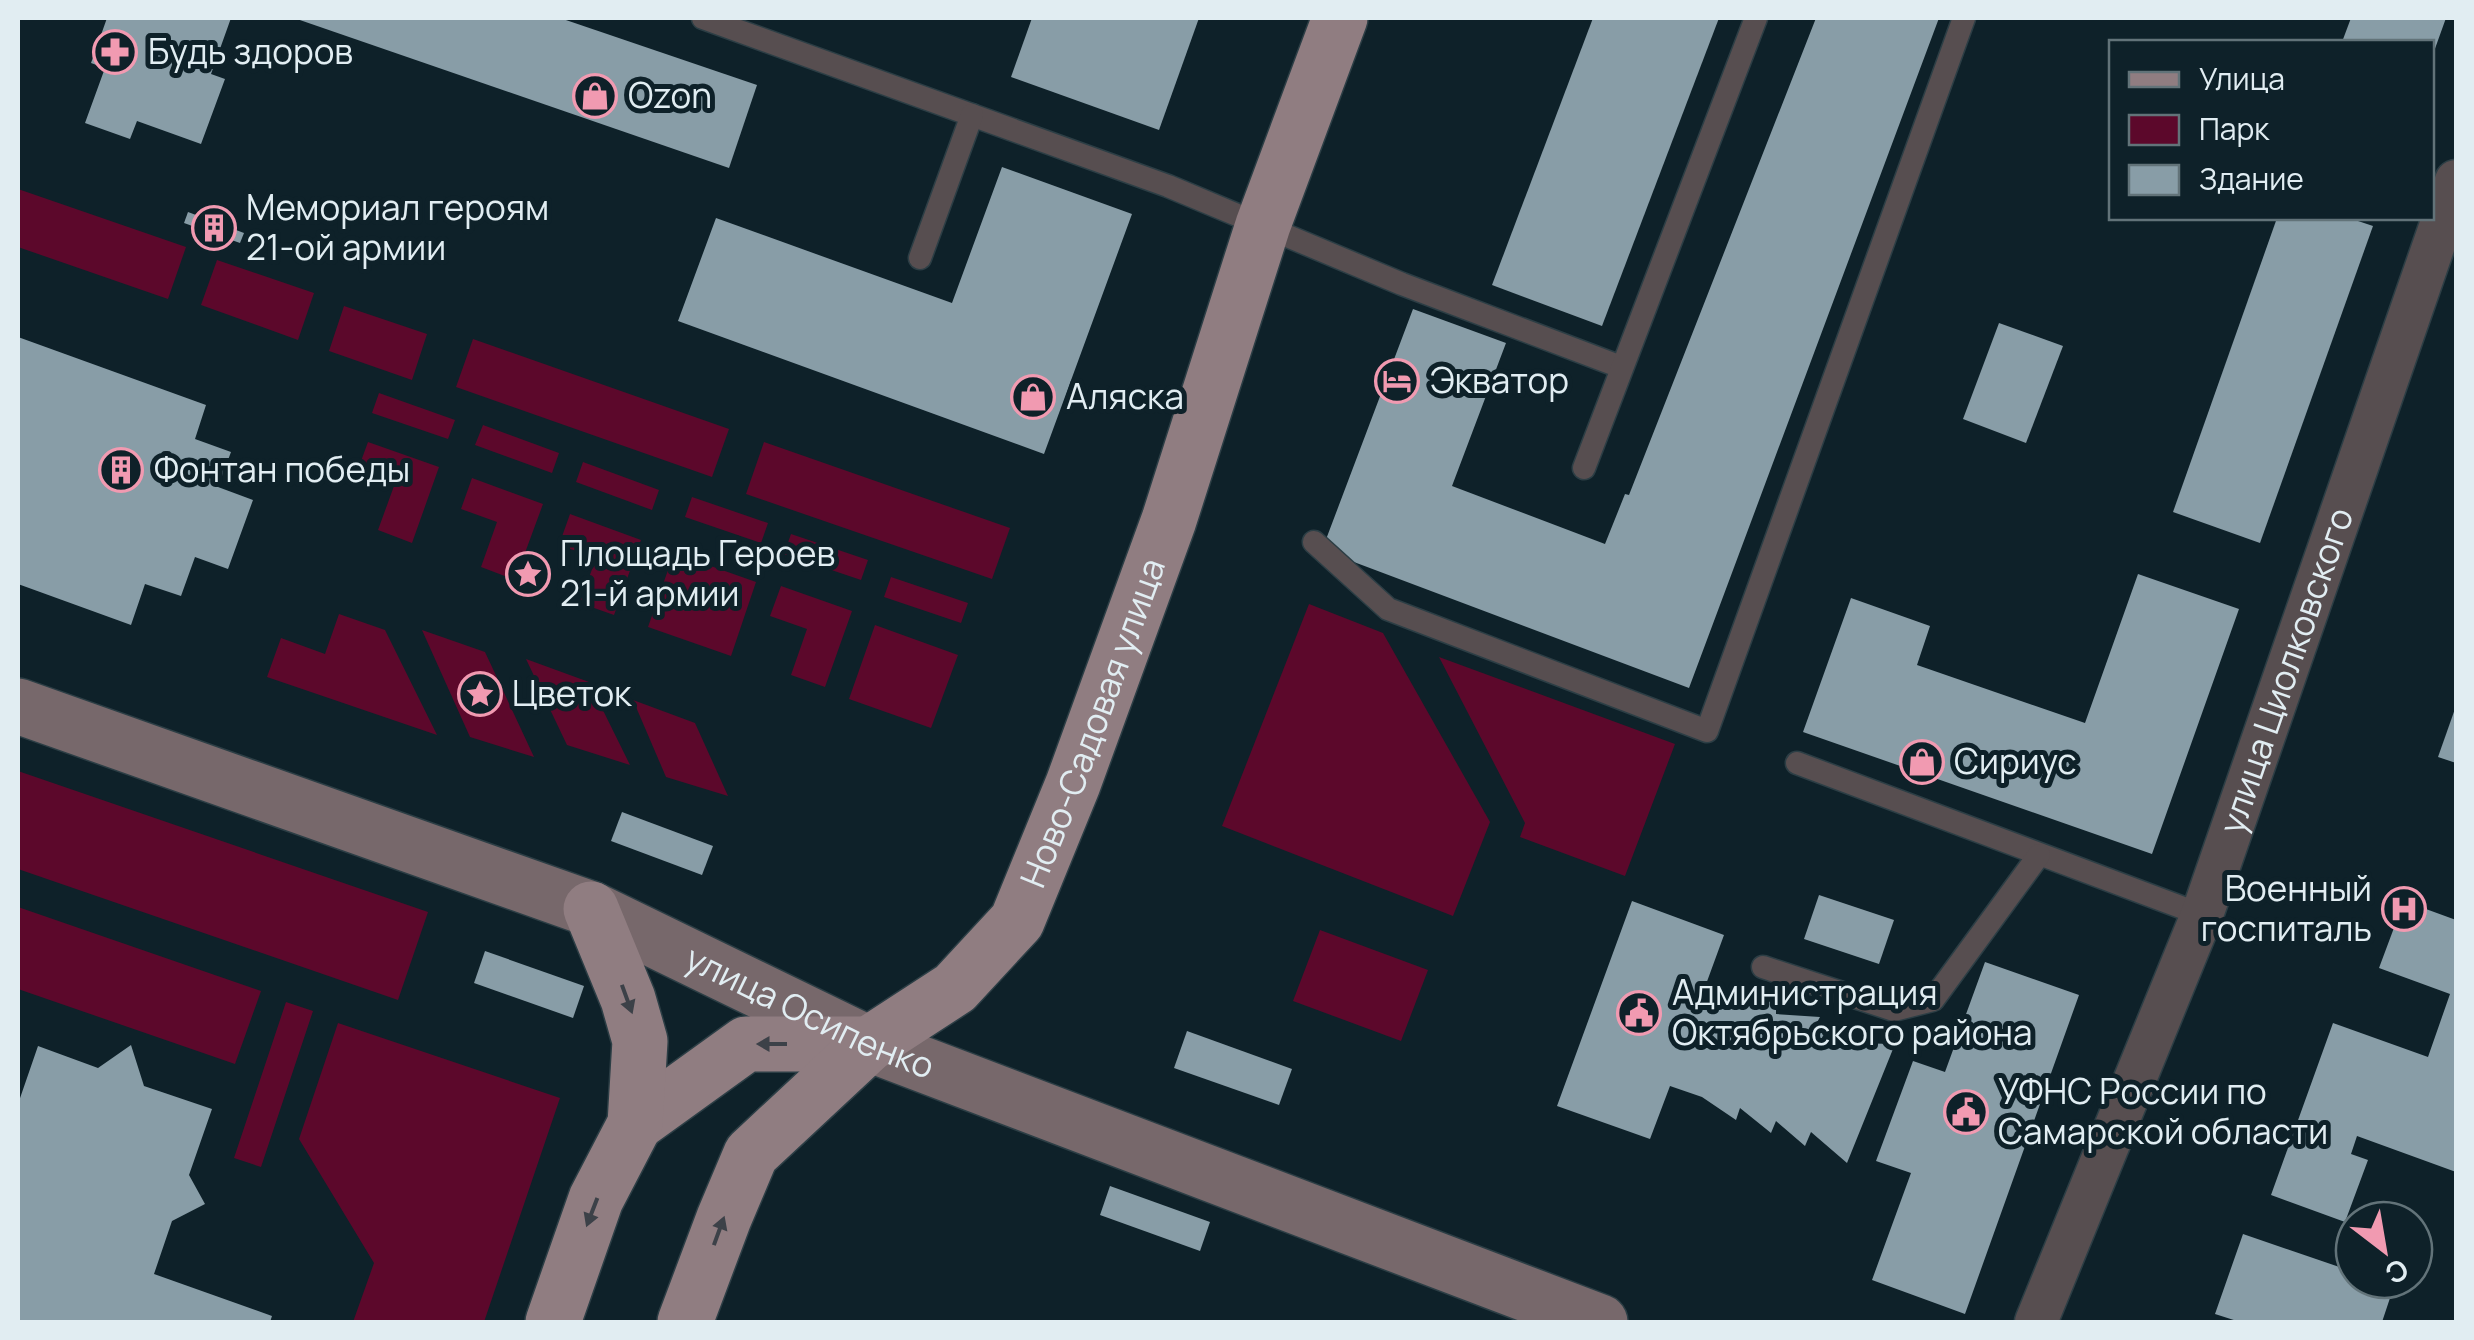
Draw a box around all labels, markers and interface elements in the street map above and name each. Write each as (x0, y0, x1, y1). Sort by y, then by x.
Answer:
place label: Будь здоров (148, 27, 353, 75)
pharmacy icon: Будь здоров (92, 29, 138, 75)
legend (2109, 40, 2434, 220)
text: Улица (2199, 58, 2285, 99)
place label: Ozon (628, 71, 712, 119)
shop icon: Ozon (572, 73, 618, 119)
text: Парк (2199, 108, 2270, 149)
text: Здание (2199, 158, 2304, 199)
place label: Мемориал героям 21-ой армии (246, 183, 549, 271)
building icon: Мемориал героям 21-ой армии (191, 205, 237, 251)
place label: Экватор (1430, 356, 1569, 404)
hotel icon: Экватор (1374, 358, 1420, 404)
place label: Аляска (1066, 372, 1184, 420)
shop icon: Аляска (1010, 374, 1056, 420)
place label: Фонтан победы (154, 445, 410, 493)
building icon: Фонтан победы (98, 447, 144, 493)
street label: улица Циолковского (2207, 501, 2364, 840)
place label: Площадь Героев 21-й армии (560, 529, 835, 617)
place icon: Площадь Героев 21-й армии (505, 551, 551, 597)
street label: Ново-Садовая улица (1008, 551, 1176, 895)
place label: Цветок (512, 669, 633, 717)
place icon: Цветок (457, 671, 503, 717)
place label: Сириус (1954, 737, 2077, 785)
shop icon: Сириус (1899, 739, 1945, 785)
place label: Военный госпиталь (2201, 864, 2372, 952)
hospital icon: Военный госпиталь (2381, 886, 2427, 932)
street label: улица Осипенко (678, 933, 941, 1090)
place label: Администрация Октябрьского района (1672, 968, 2033, 1056)
one-way arrow (620, 985, 635, 1015)
public building icon: Администрация Октябрьского района (1616, 990, 1662, 1036)
one-way arrow (755, 1036, 787, 1052)
place label: УФНС России по Самарской области (1998, 1067, 2328, 1155)
public building icon: УФНС России по Самарской области (1943, 1089, 1989, 1135)
one-way arrow (584, 1197, 599, 1227)
north arrow (2334, 1200, 2434, 1300)
one-way arrow (712, 1216, 727, 1246)
text: С (2379, 1251, 2416, 1294)

